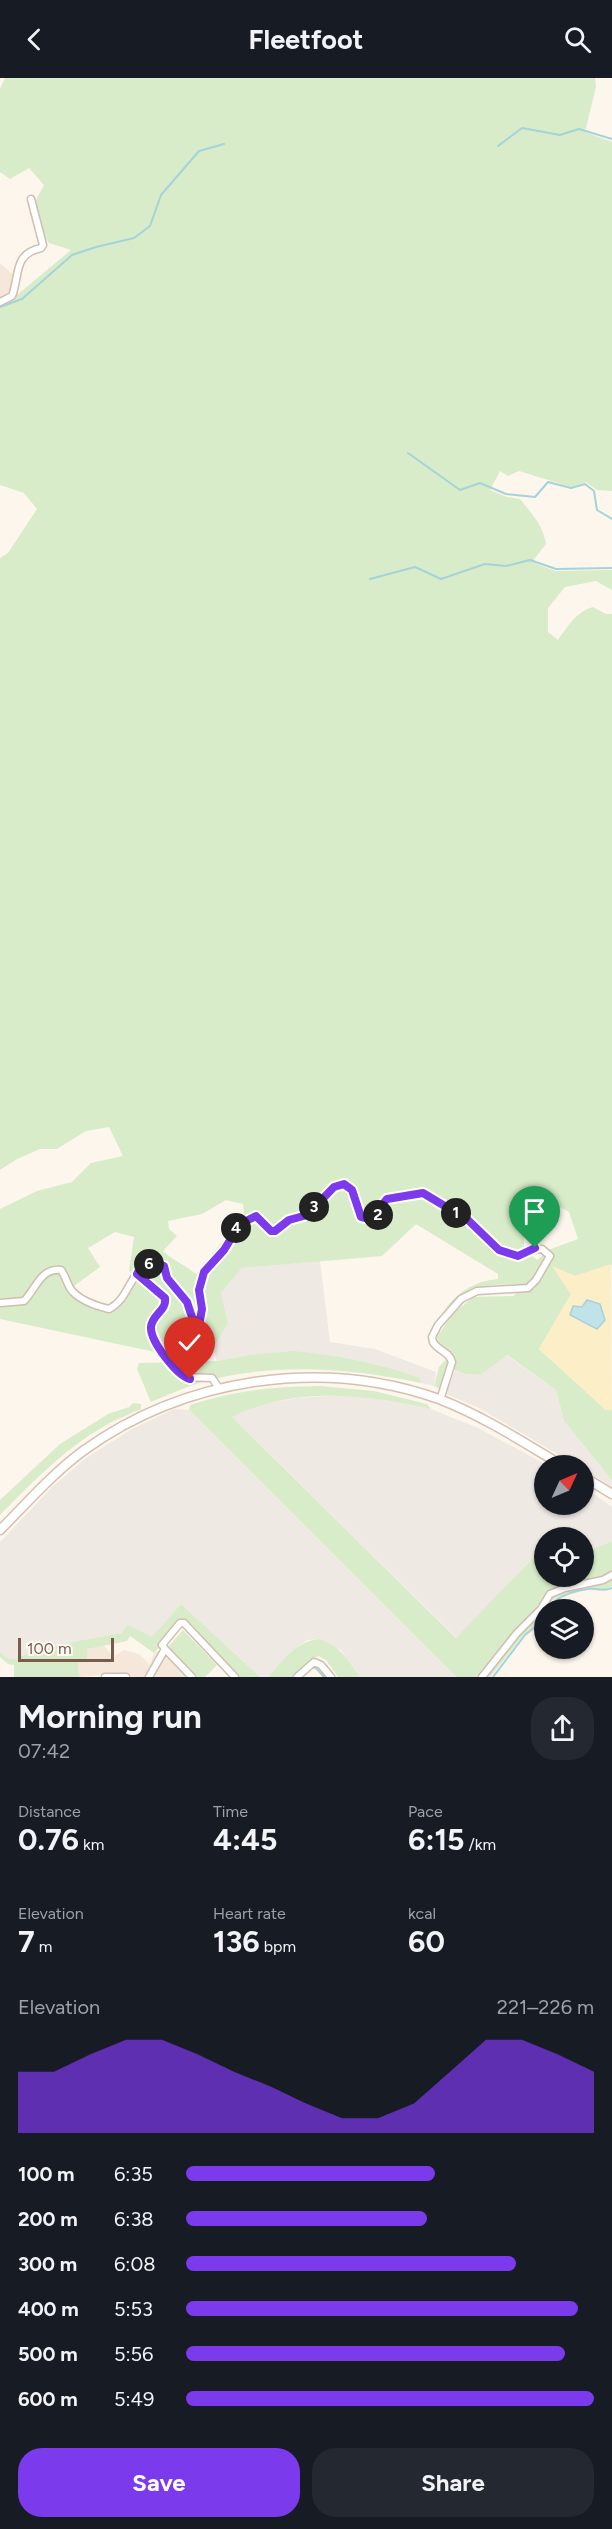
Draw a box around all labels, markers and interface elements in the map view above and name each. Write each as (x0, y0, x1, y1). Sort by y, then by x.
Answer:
icon: back (18, 23, 51, 56)
text: Fleetfoot (249, 23, 363, 56)
icon: search (561, 23, 594, 56)
pin (509, 1186, 560, 1248)
pin: 3 (299, 1192, 329, 1222)
icon: arrive (518, 1195, 551, 1228)
text: 3 (310, 1197, 318, 1216)
pin: 1 (441, 1198, 471, 1228)
pin: 2 (363, 1200, 393, 1230)
text: 1 (453, 1203, 459, 1222)
text: 2 (373, 1205, 383, 1224)
pin: 4 (221, 1213, 251, 1243)
text: 4 (231, 1218, 241, 1237)
pin: 6 (134, 1249, 164, 1279)
text: 6 (144, 1254, 154, 1273)
pin (164, 1317, 215, 1379)
icon: check (173, 1326, 206, 1359)
north arrow (534, 1455, 594, 1515)
map controls (534, 1455, 594, 1659)
button: locate (534, 1527, 594, 1587)
button: layers (534, 1599, 594, 1659)
scale bar (18, 1635, 114, 1662)
text: 100 m (27, 1639, 72, 1658)
text: Morning run (18, 1697, 202, 1736)
button: share (531, 1697, 594, 1760)
text: 07:42 (18, 1739, 70, 1763)
text: Distance (18, 1802, 81, 1821)
text: Time (213, 1802, 248, 1821)
text: Pace (408, 1802, 443, 1821)
text: 0.76 (18, 1821, 79, 1858)
text: 4:45 (213, 1821, 277, 1858)
text: 6:15 (408, 1821, 465, 1858)
text: km (79, 1835, 104, 1854)
text: /km (465, 1835, 496, 1854)
text: Elevation (18, 1904, 84, 1923)
text: Heart rate (213, 1904, 286, 1923)
text: kcal (408, 1904, 436, 1923)
text: 7 (18, 1923, 35, 1960)
text: 136 (213, 1923, 260, 1960)
text: 60 (408, 1923, 445, 1960)
text: m (35, 1937, 52, 1956)
text: bpm (260, 1937, 296, 1956)
text: Elevation (18, 1995, 100, 2019)
text: 221–226 m (497, 1995, 594, 2019)
text: 100 m (18, 2162, 75, 2186)
text: 6:35 (114, 2162, 153, 2186)
text: 200 m (18, 2207, 78, 2231)
text: 6:38 (114, 2207, 154, 2231)
text: 300 m (18, 2252, 77, 2276)
text: 6:08 (114, 2252, 155, 2276)
text: 400 m (18, 2297, 79, 2321)
text: 5:53 (114, 2297, 153, 2321)
text: 500 m (18, 2342, 78, 2366)
text: 5:56 (114, 2342, 153, 2366)
text: 600 m (18, 2387, 78, 2411)
text: 5:49 (114, 2387, 154, 2411)
button: Save (18, 2448, 300, 2517)
button: Share (312, 2448, 594, 2517)

